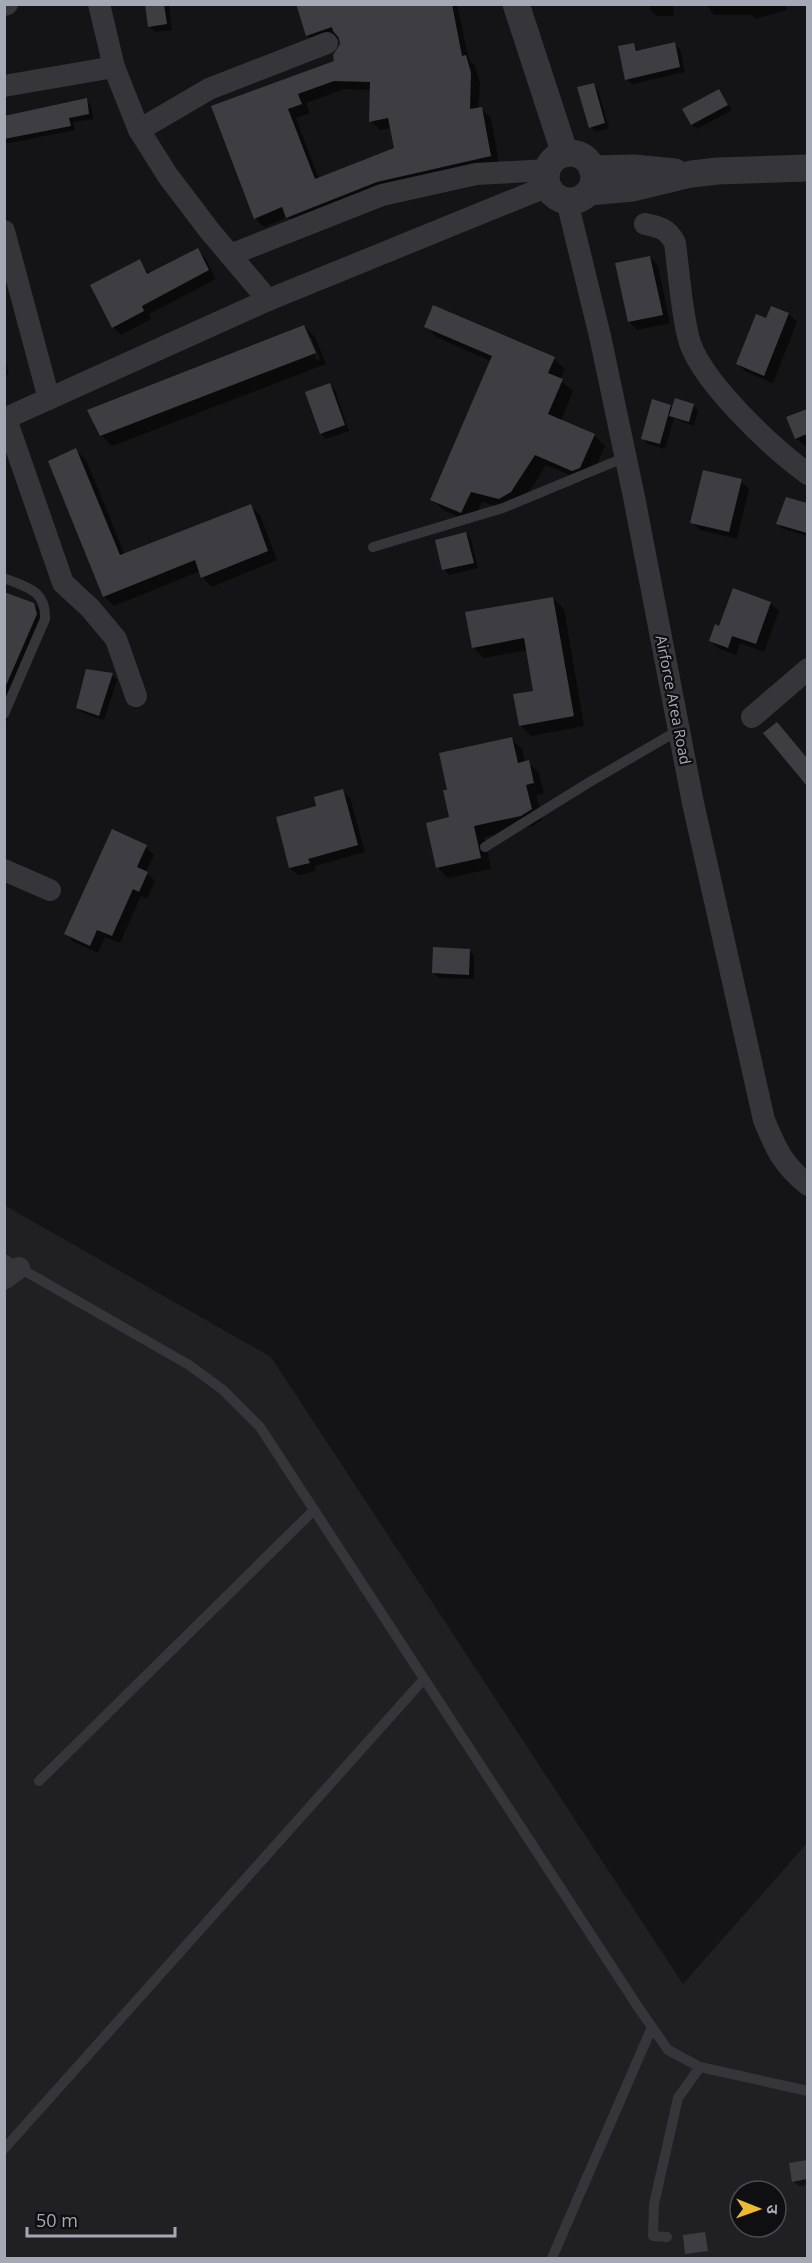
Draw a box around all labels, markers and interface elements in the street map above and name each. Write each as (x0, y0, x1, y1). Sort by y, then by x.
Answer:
street label: Airforce Area Road (652, 634, 696, 766)
north arrow (728, 2179, 788, 2239)
scale bar (27, 2200, 176, 2238)
text: उ (762, 2204, 784, 2215)
text: 50 m (36, 2208, 78, 2232)

